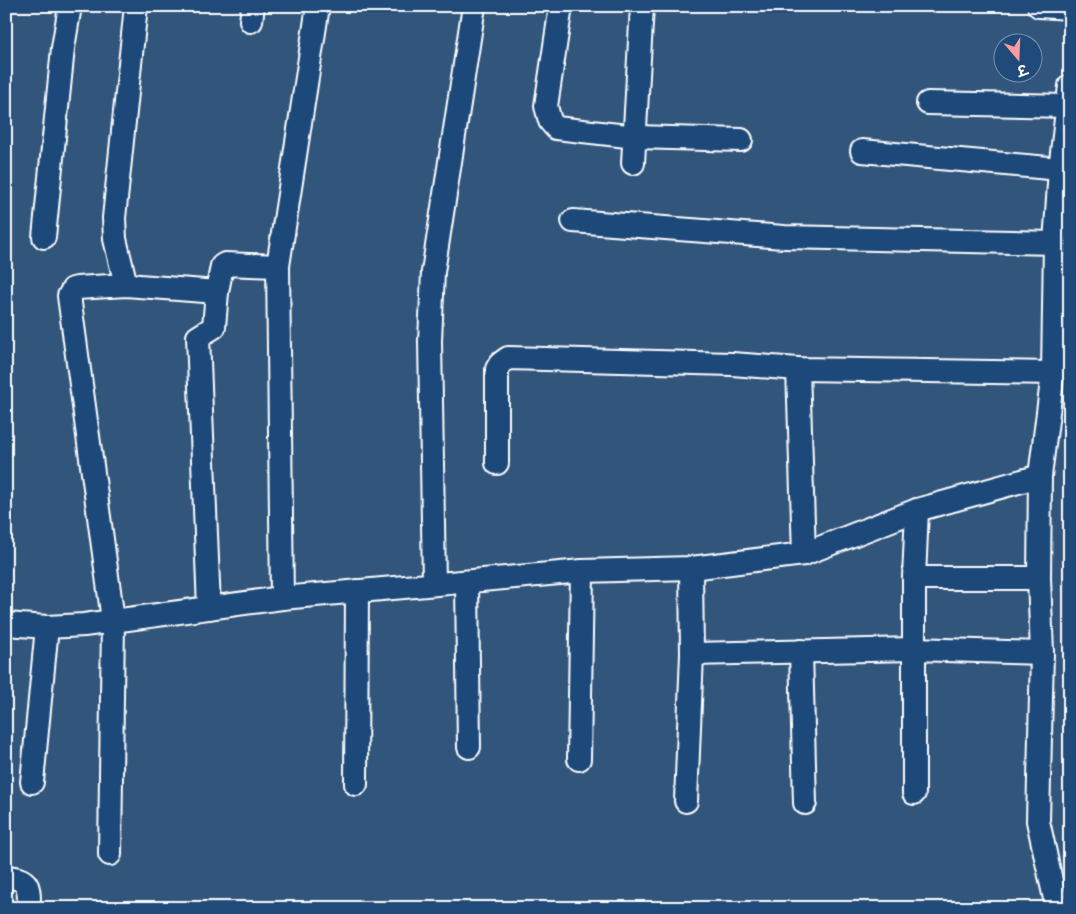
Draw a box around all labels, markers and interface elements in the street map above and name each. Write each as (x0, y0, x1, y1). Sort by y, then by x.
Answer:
north arrow (994, 32, 1044, 82)
text: उ (1013, 60, 1031, 80)

